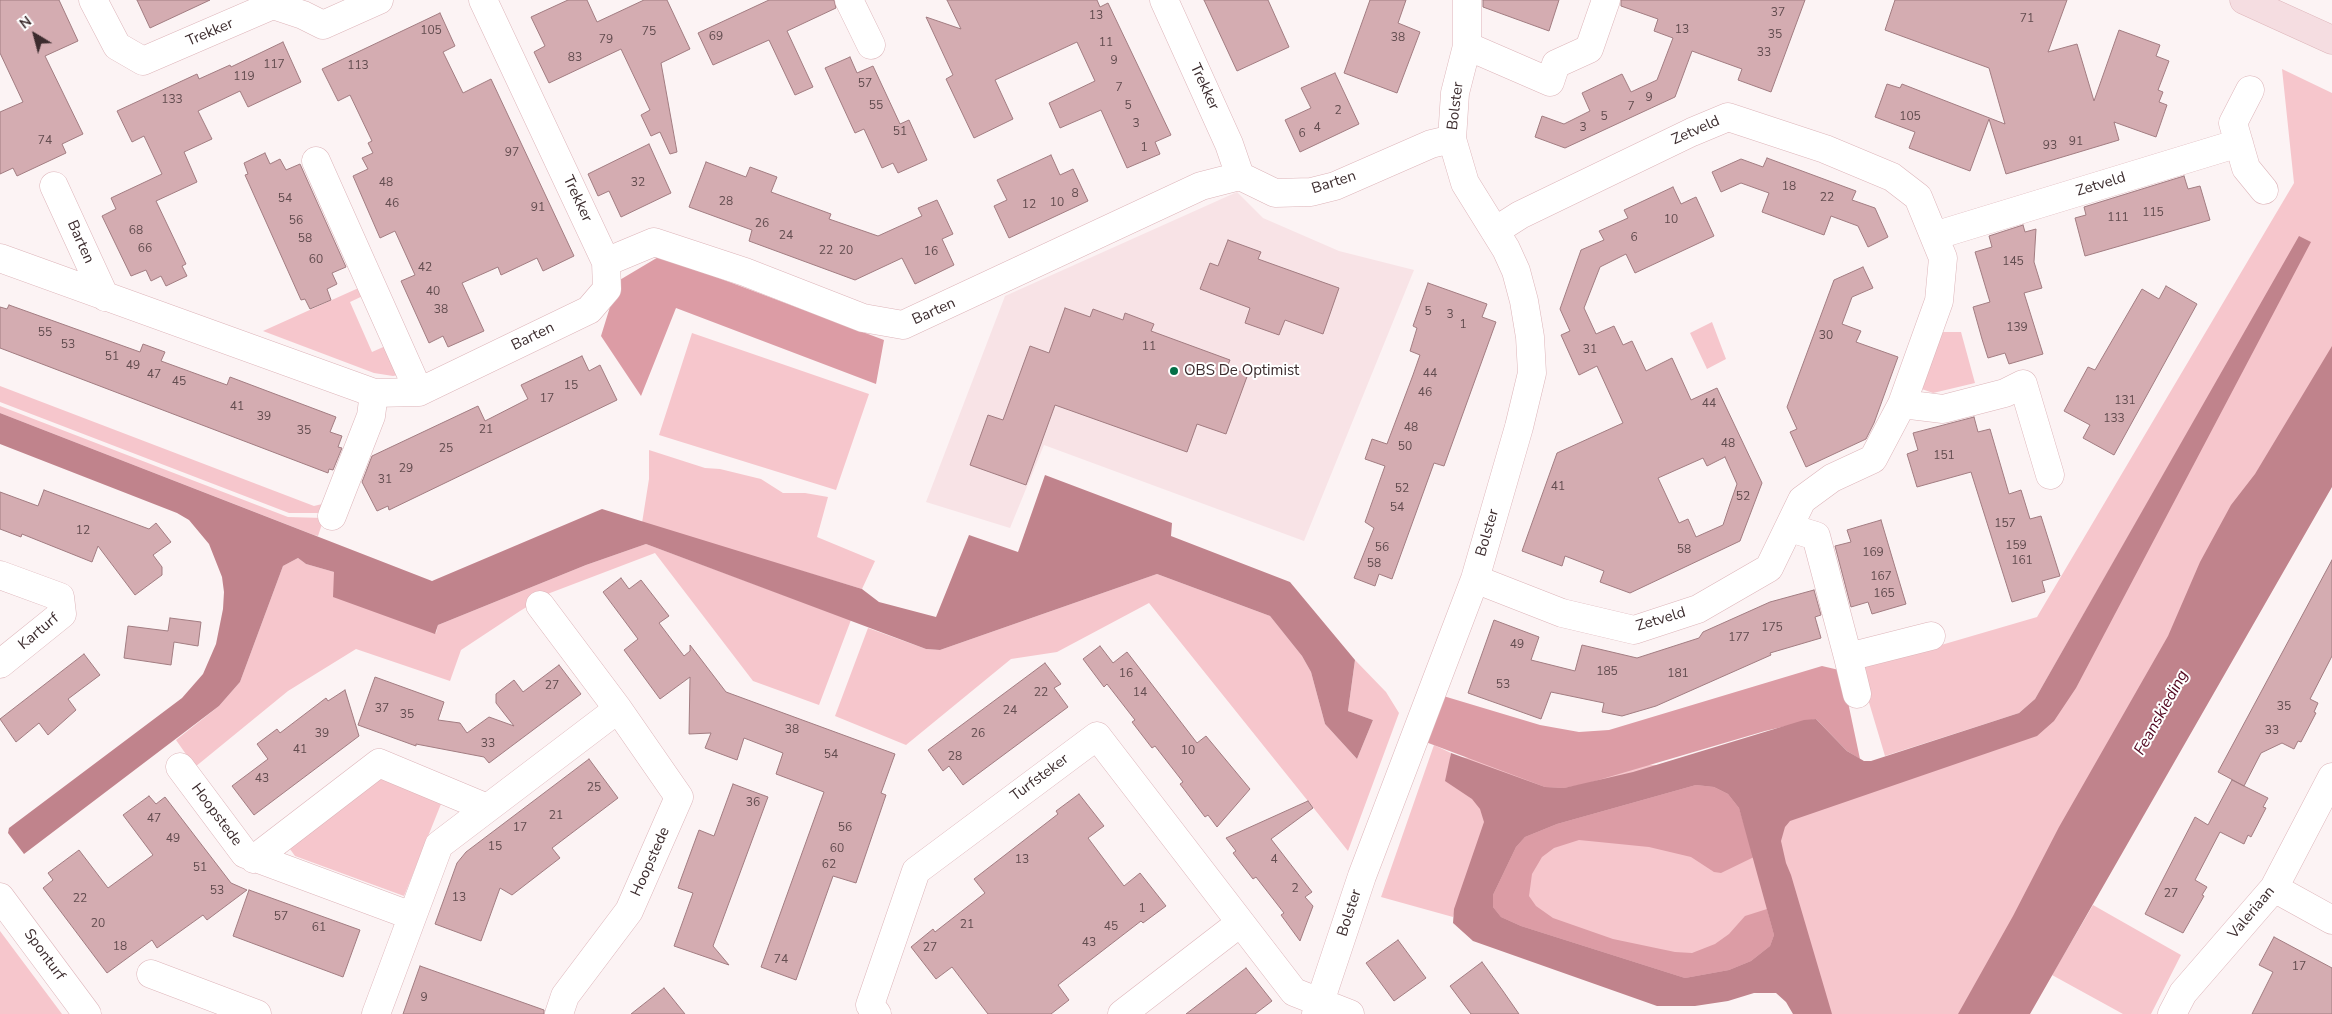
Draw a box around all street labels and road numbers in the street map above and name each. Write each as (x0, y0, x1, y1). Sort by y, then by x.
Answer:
street label: Trekker (184, 15, 236, 51)
street label: Trekker (1185, 61, 1223, 113)
street label: Bolster (1444, 81, 1468, 131)
street label: Zetveld (1669, 112, 1723, 150)
street label: Barten (1310, 167, 1358, 199)
street label: Zetveld (2074, 169, 2128, 201)
street label: Trekker (558, 173, 596, 225)
street label: Barten (63, 218, 97, 266)
street label: Barten (910, 295, 958, 329)
street label: Barten (509, 319, 557, 355)
street label: Bolster (1473, 507, 1503, 559)
street label: Zetveld (1634, 604, 1688, 636)
street label: Karturf (15, 610, 63, 654)
street label: Turfsteker (1007, 750, 1073, 806)
street label: Hoopstede (187, 780, 245, 850)
street label: Hoopstede (628, 825, 674, 899)
street label: Valeriaan (2225, 883, 2279, 943)
street label: Bolster (1334, 887, 1366, 939)
street label: Sponturf (19, 926, 69, 984)

